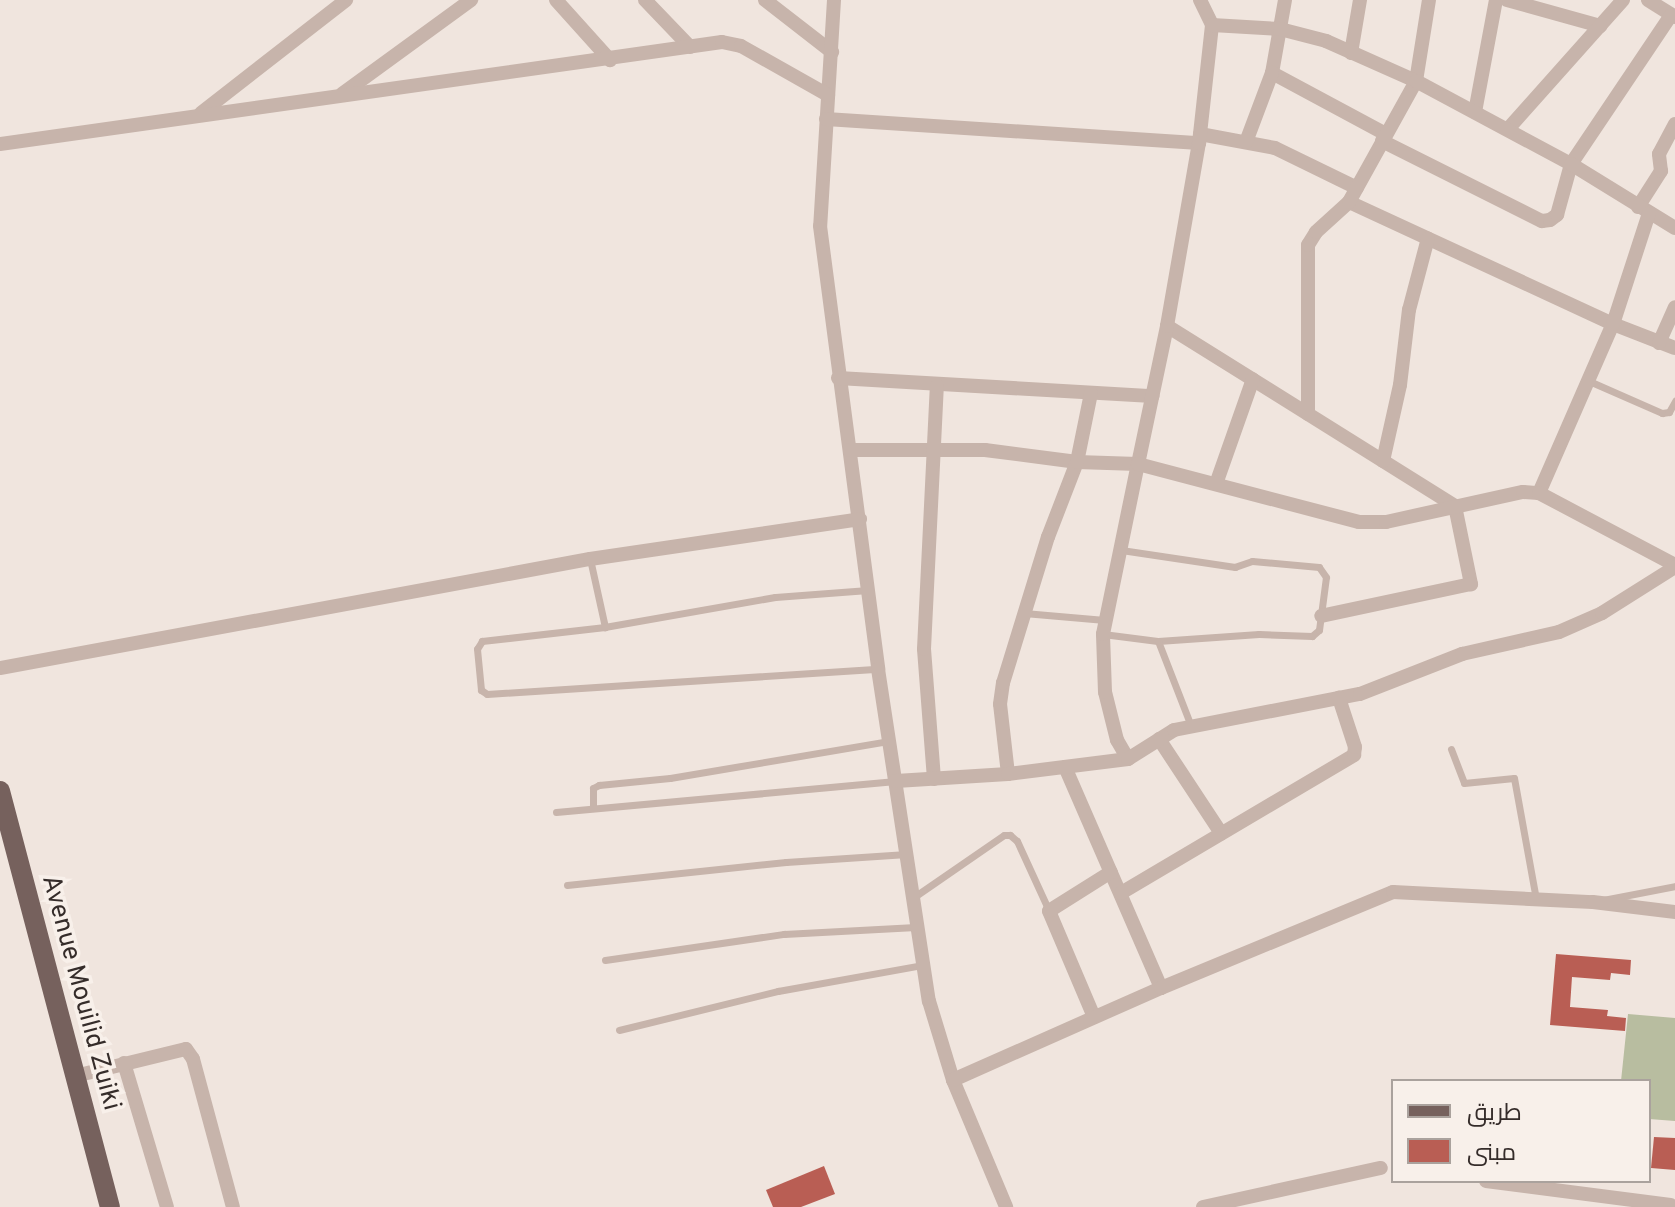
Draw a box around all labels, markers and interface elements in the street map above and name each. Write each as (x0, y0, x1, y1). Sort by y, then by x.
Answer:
street label: Avenue Mouilid Zuiki (34, 872, 126, 1114)
legend (1391, 1079, 1651, 1183)
text: طريق (1467, 1099, 1522, 1129)
text: مبنى (1467, 1139, 1516, 1169)

